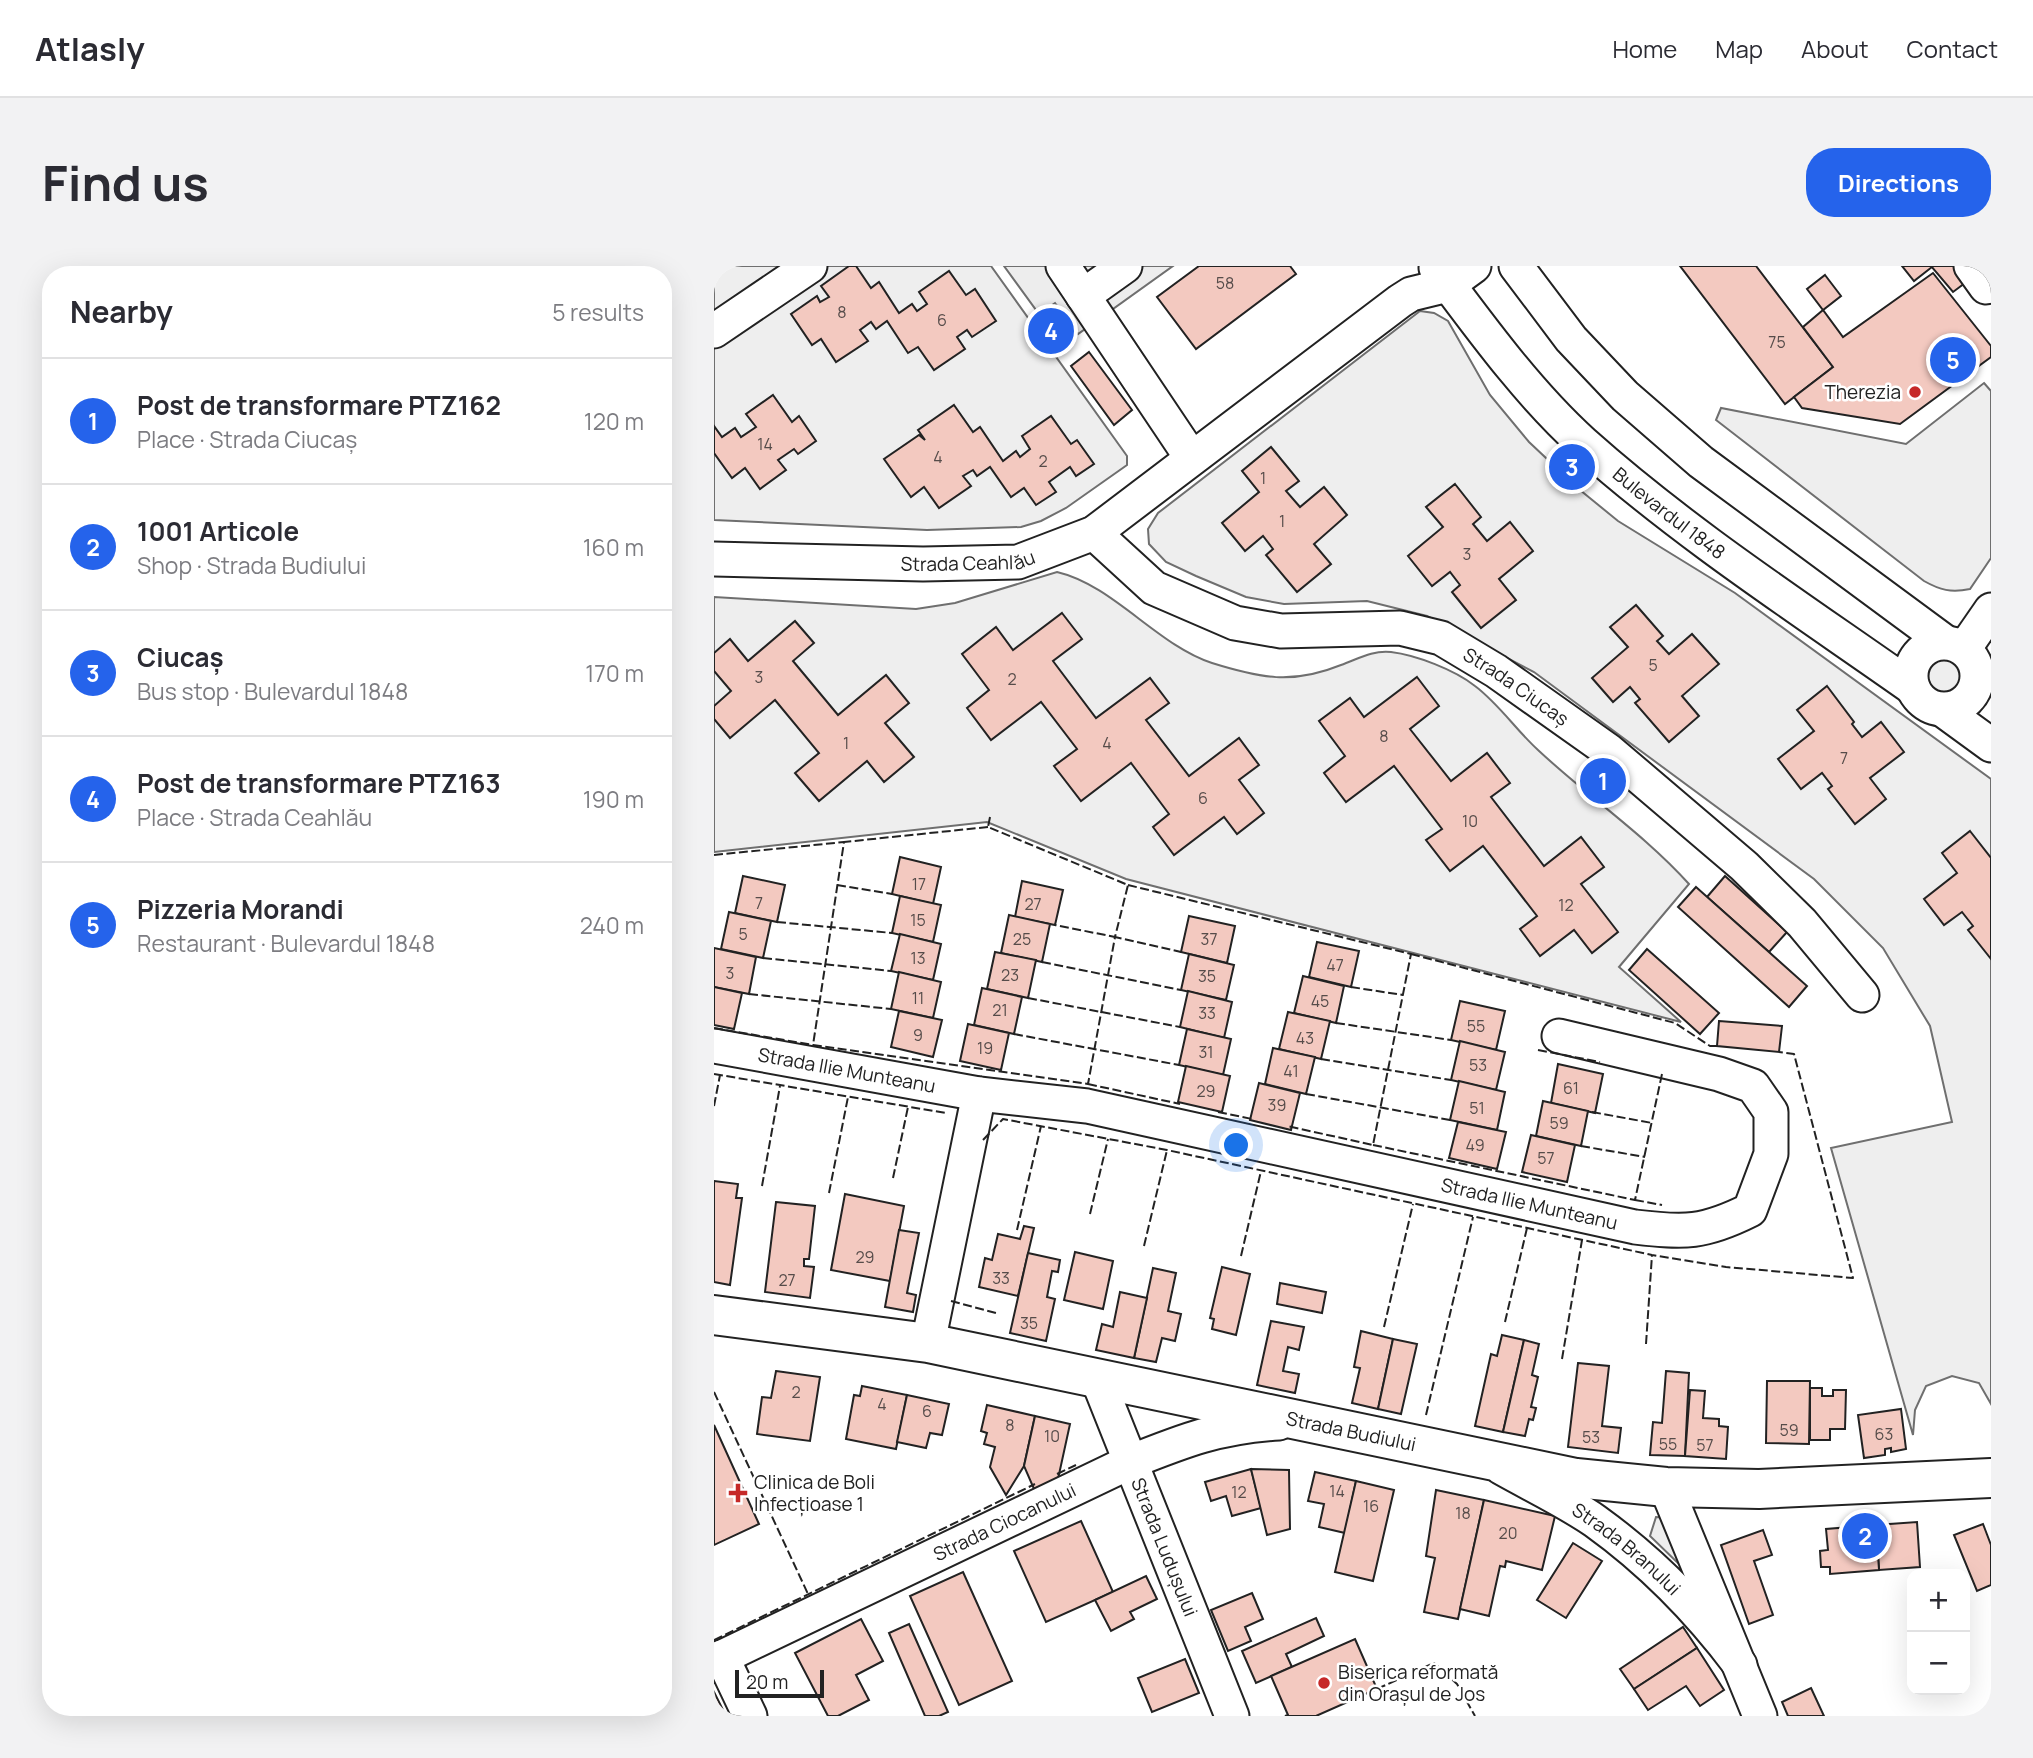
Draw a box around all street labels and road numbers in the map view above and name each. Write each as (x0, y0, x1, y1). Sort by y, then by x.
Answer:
street label: Bulevardul 1848 (1607, 461, 1731, 565)
street label: Strada Ceahlău (900, 544, 1039, 577)
street label: Strada Ciucaș (1459, 641, 1574, 732)
street label: Strada Ilie Munteanu (756, 1041, 938, 1099)
street label: Strada Ilie Munteanu (1439, 1172, 1620, 1236)
street label: Strada Budiului (1284, 1405, 1418, 1457)
street label: Strada Ludușului (1125, 1474, 1204, 1620)
street label: Strada Ciocanului (929, 1477, 1080, 1567)
street label: Strada Branului (1567, 1497, 1687, 1601)

